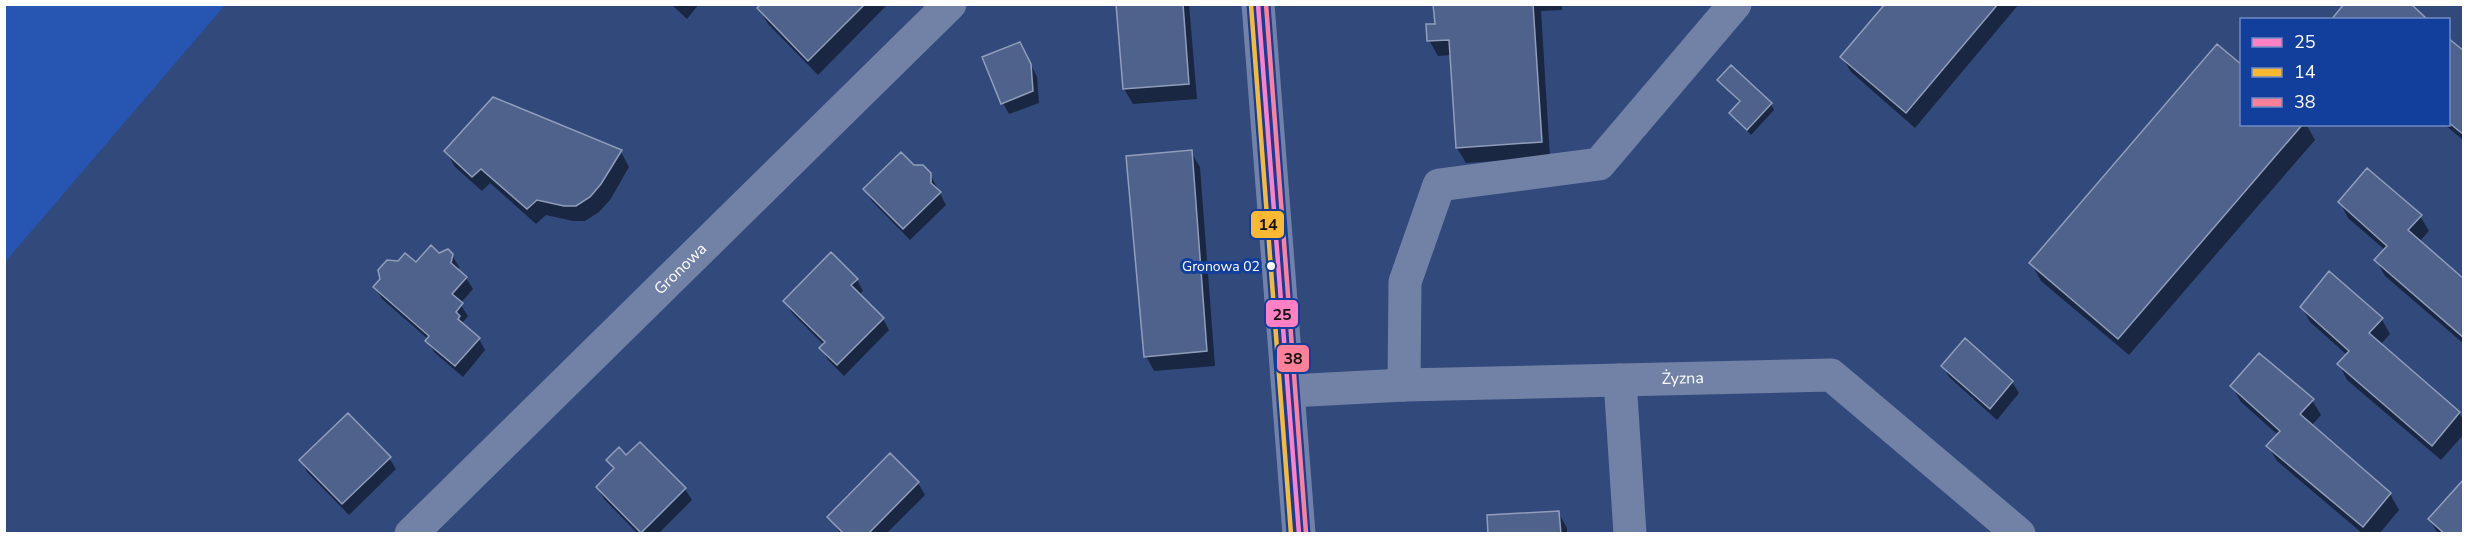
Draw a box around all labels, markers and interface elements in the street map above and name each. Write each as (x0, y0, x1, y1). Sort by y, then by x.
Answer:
legend (2240, 18, 2450, 126)
text: 25 (2294, 30, 2316, 54)
text: 14 (2294, 60, 2316, 84)
text: 38 (2294, 90, 2316, 114)
line badge: 14 (1250, 210, 1285, 239)
text: 14 (1258, 214, 1278, 236)
street label: Gronowa (649, 238, 712, 300)
place label: Gronowa 02 (1182, 257, 1260, 276)
marker: Gronowa 02 (1265, 260, 1277, 272)
line badge: 25 (1265, 299, 1299, 328)
text: 25 (1272, 304, 1292, 326)
line badge: 38 (1276, 344, 1310, 373)
text: 38 (1283, 348, 1303, 370)
street label: Żyzna (1661, 367, 1704, 390)

